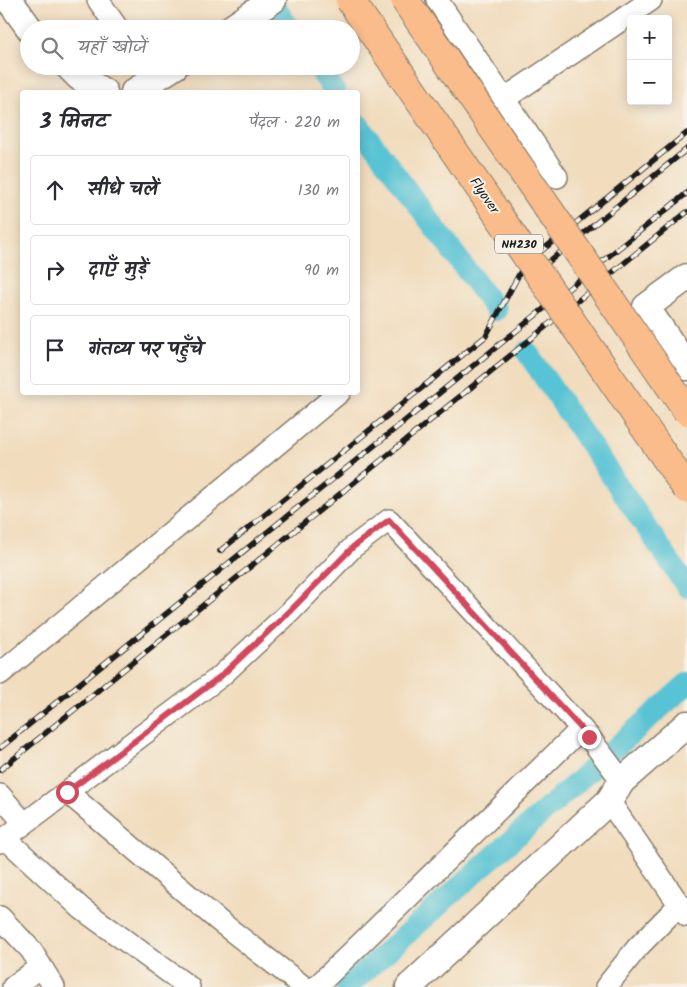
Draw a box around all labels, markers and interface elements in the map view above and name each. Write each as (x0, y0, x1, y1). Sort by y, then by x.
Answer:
map controls (627, 15, 672, 105)
button: + (627, 15, 672, 60)
search box (20, 20, 360, 75)
text: यहाँ खोजें (78, 33, 147, 63)
icon: search (38, 34, 66, 62)
button: − (627, 60, 672, 105)
text: 3 मिनट (40, 106, 107, 139)
text: पैदल · 220 m (249, 110, 340, 135)
street label: Flyover (464, 173, 506, 220)
text: सीधे चलें (88, 175, 158, 205)
icon: ahead (41, 176, 69, 204)
text: 130 m (298, 178, 339, 203)
road number: NH230 (495, 234, 543, 253)
text: दाएँ मुड़ें (88, 255, 147, 285)
icon: right (41, 256, 69, 284)
text: 90 m (304, 258, 339, 283)
text: गंतव्य पर पहुँचे (88, 335, 203, 365)
icon: arrive (41, 336, 69, 364)
route end (578, 726, 601, 749)
route start (56, 781, 79, 804)

